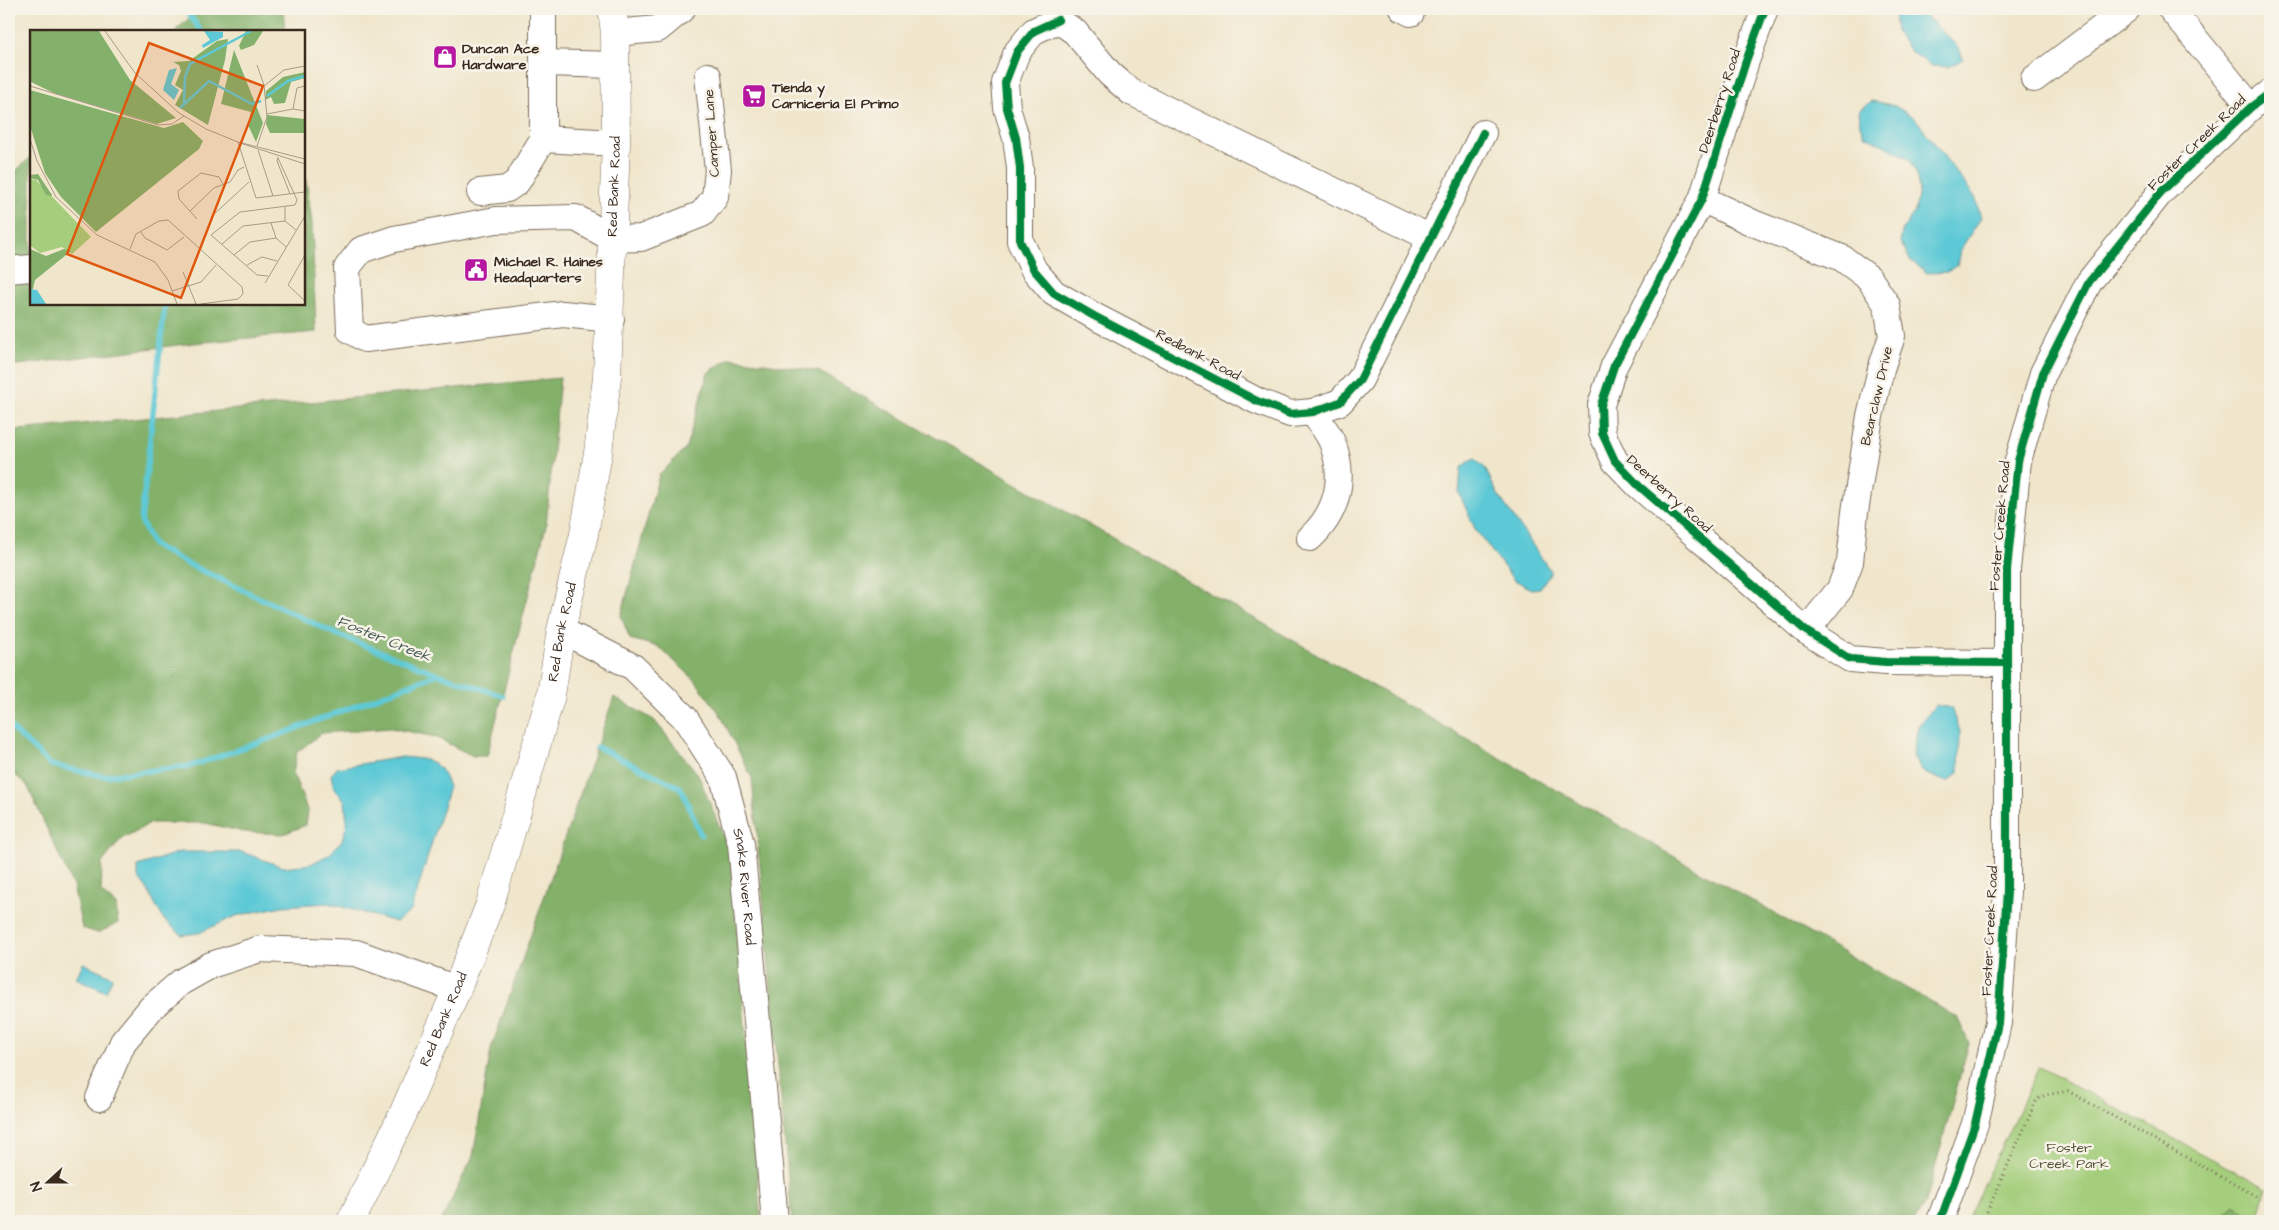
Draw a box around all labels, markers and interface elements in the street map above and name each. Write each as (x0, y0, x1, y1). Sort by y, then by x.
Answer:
inset map (30, 30, 305, 305)
place label: Duncan Ace Hardware (462, 39, 540, 75)
shop icon: Duncan Ace Hardware (432, 44, 458, 70)
street label: Deerberry Road (1694, 46, 1746, 156)
place label: Tienda y Carniceria El Primo (771, 78, 899, 114)
supermarket icon: Tienda y Carniceria El Primo (741, 83, 767, 109)
street label: Camper Lane (699, 88, 725, 178)
street label: Foster Creek Road (2143, 91, 2251, 195)
street label: Red Bank Road (602, 136, 626, 237)
place label: Michael R. Haines Headquarters (494, 252, 603, 288)
public building icon: Michael R. Haines Headquarters (463, 257, 489, 283)
street label: Redbank Road (1152, 324, 1244, 386)
street label: Bearclaw Drive (1856, 344, 1898, 448)
street label: Deerberry Road (1622, 450, 1716, 538)
street label: Foster Creek Road (1984, 460, 2016, 592)
street label: Red Bank Road (543, 580, 582, 683)
water label: Foster Creek (334, 611, 435, 668)
street label: Snake River Road (727, 826, 760, 946)
street label: Foster Creek Road (1977, 865, 2003, 997)
street label: Red Bank Road (415, 969, 473, 1070)
park label: Foster Creek Park (2029, 1138, 2109, 1174)
north arrow (22, 1158, 72, 1208)
text: N (26, 1178, 48, 1194)

